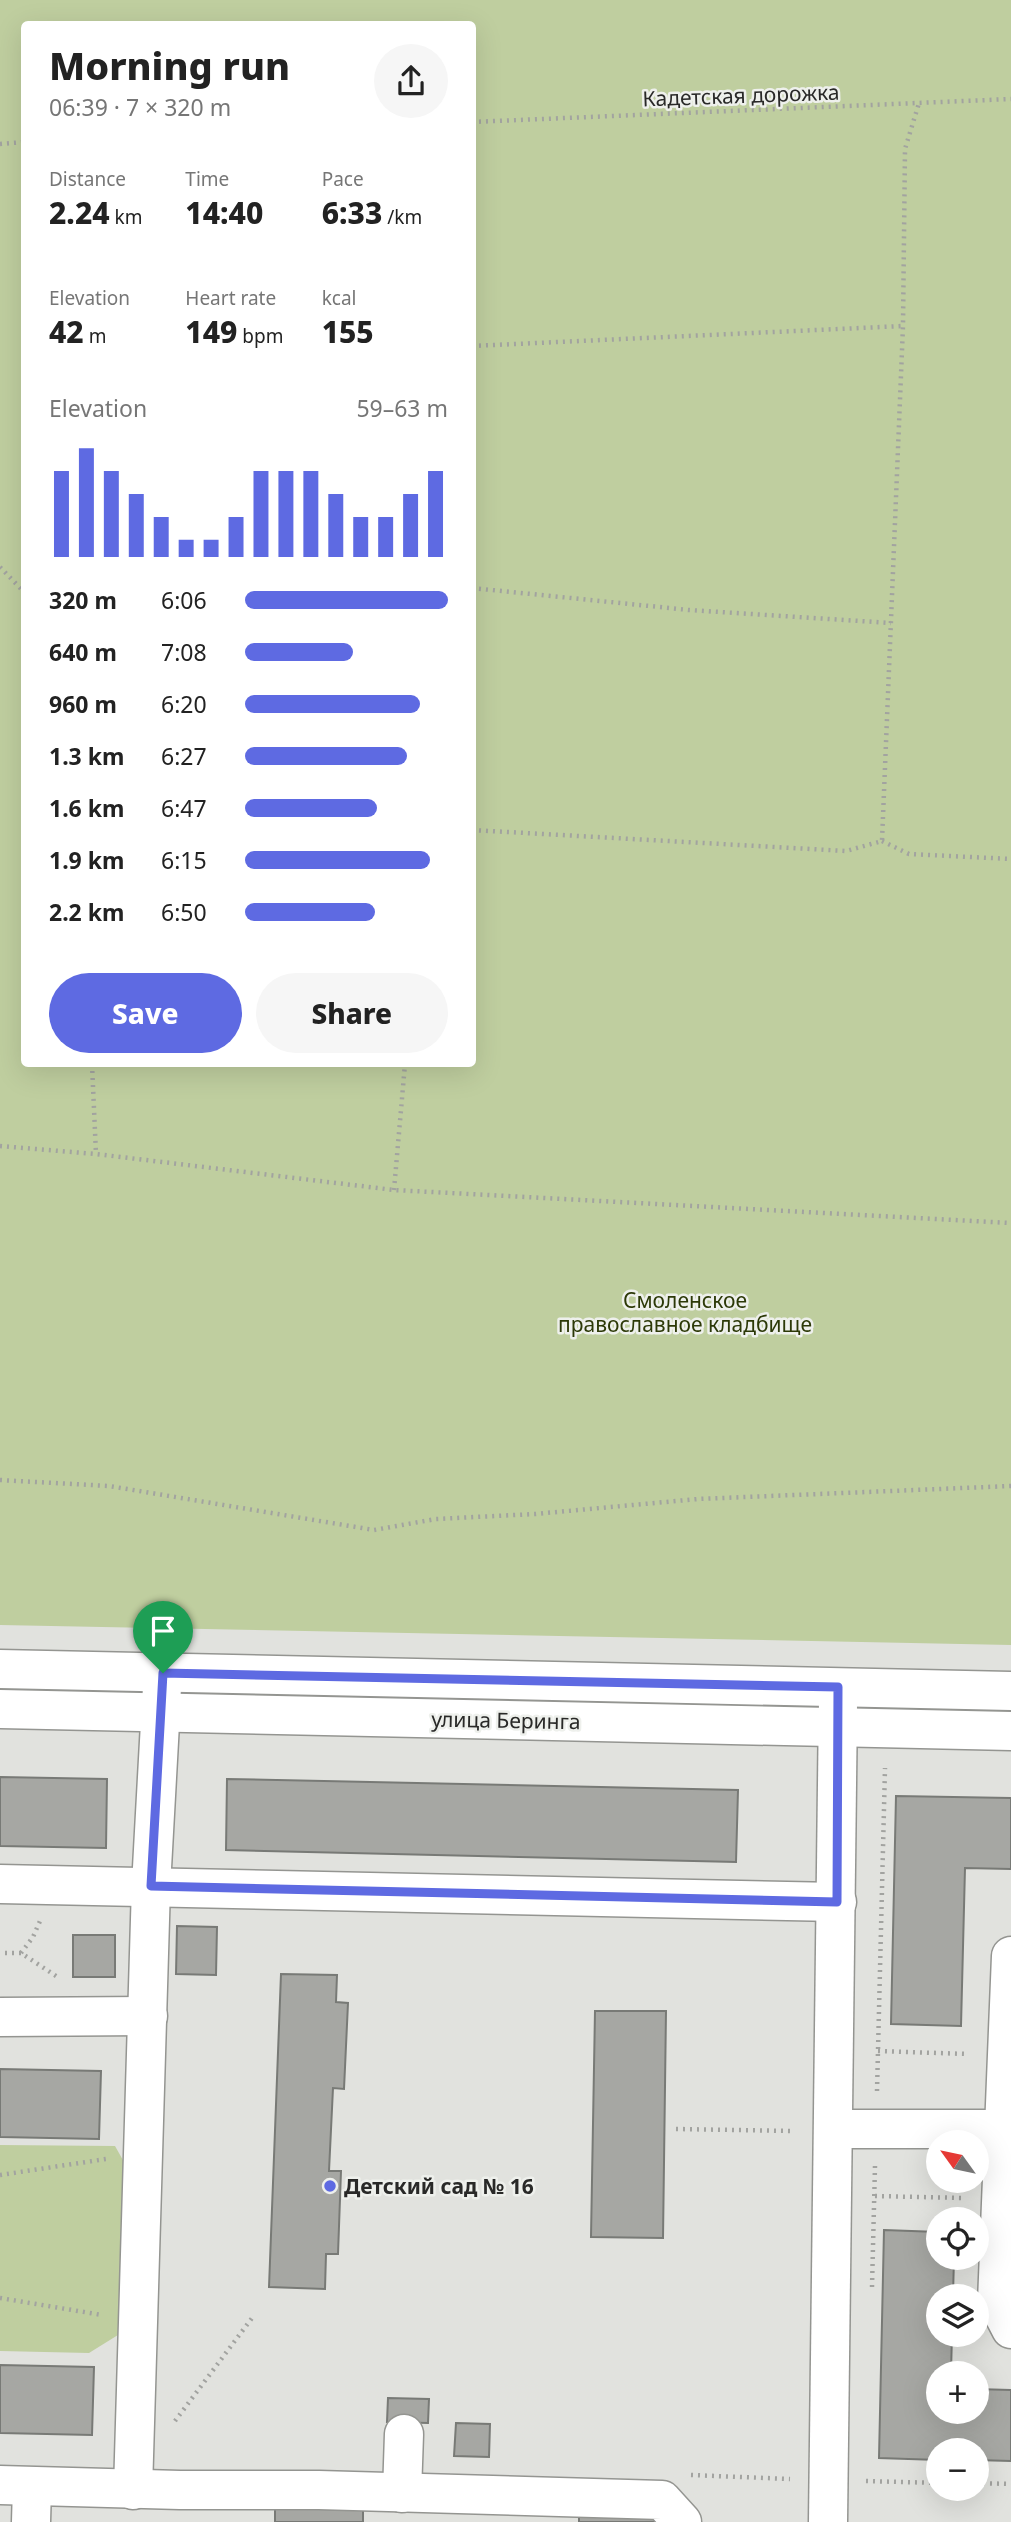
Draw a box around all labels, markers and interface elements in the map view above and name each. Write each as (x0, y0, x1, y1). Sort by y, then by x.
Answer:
text: Morning run (49, 39, 290, 91)
button: share (374, 44, 448, 118)
street label: Кадетская дорожка (642, 78, 840, 112)
text: 06:39 · 7 × 320 m (49, 91, 231, 123)
text: Distance (49, 166, 126, 192)
text: Time (185, 166, 229, 192)
text: Pace (322, 166, 364, 192)
text: 2.24 (49, 192, 110, 233)
text: 14:40 (185, 192, 263, 233)
text: 6:33 (322, 192, 382, 233)
text: km (110, 204, 142, 230)
text: /km (382, 204, 422, 230)
text: Elevation (49, 285, 130, 311)
text: Heart rate (185, 285, 276, 311)
text: kcal (322, 285, 356, 311)
text: 42 (49, 311, 84, 352)
text: 149 (185, 311, 237, 352)
text: 155 (322, 311, 374, 352)
text: m (84, 323, 106, 349)
text: bpm (237, 323, 283, 349)
text: Elevation (49, 392, 147, 424)
text: 59–63 m (356, 392, 448, 424)
text: 320 m (49, 584, 117, 616)
text: 6:06 (161, 584, 207, 616)
text: 640 m (49, 636, 117, 668)
text: 7:08 (161, 636, 207, 668)
text: 960 m (49, 688, 117, 720)
text: 6:20 (161, 688, 207, 720)
text: 1.3 km (49, 740, 124, 772)
text: 6:27 (161, 740, 207, 772)
text: 1.6 km (49, 792, 124, 824)
text: 6:47 (161, 792, 207, 824)
text: 1.9 km (49, 844, 124, 876)
text: 6:15 (161, 844, 207, 876)
text: 2.2 km (49, 896, 124, 928)
text: 6:50 (161, 896, 207, 928)
button: Save (49, 973, 242, 1053)
button: Share (256, 973, 448, 1053)
park label: Смоленское православное кладбище (558, 1286, 812, 1338)
pin (133, 1601, 193, 1673)
icon: arrive (144, 1612, 182, 1650)
street label: улица Беринга (431, 1705, 581, 1735)
north arrow (926, 2130, 989, 2193)
map controls (926, 2130, 989, 2501)
place label: Детский сад № 16 (344, 2172, 534, 2200)
marker: Детский сад № 16 (322, 2178, 338, 2194)
button: locate (926, 2207, 989, 2270)
button: layers (926, 2284, 989, 2347)
button: + (926, 2361, 989, 2424)
button: − (926, 2438, 989, 2501)

